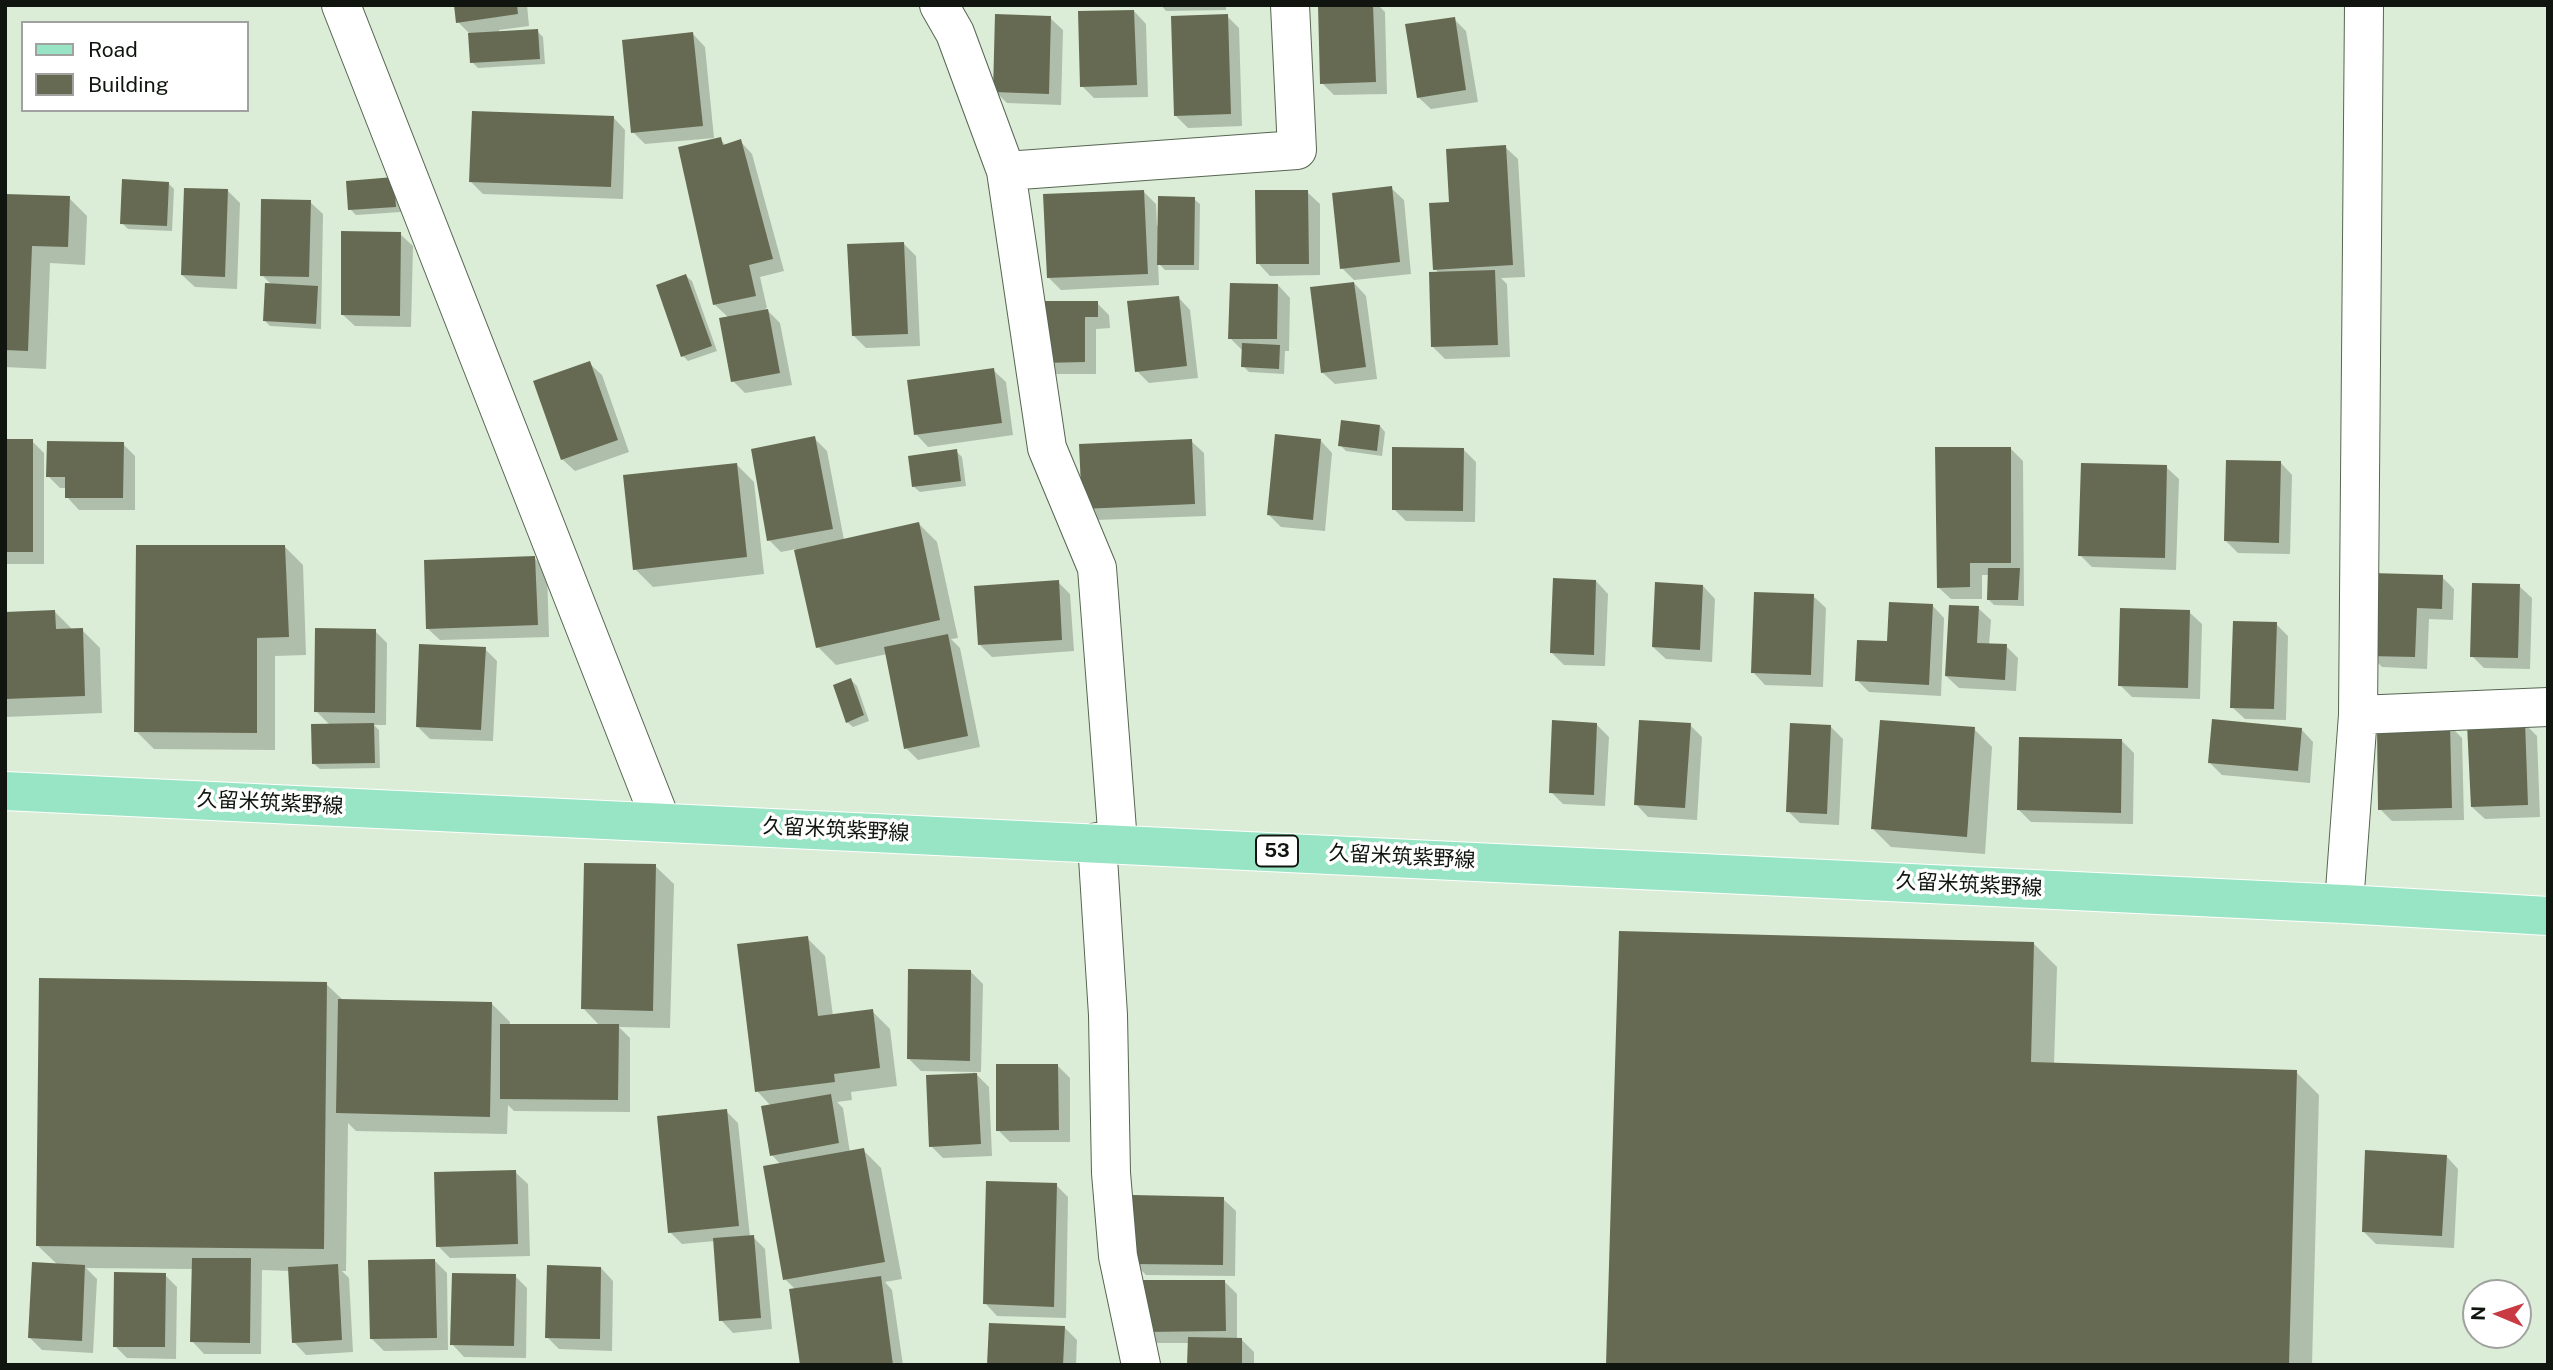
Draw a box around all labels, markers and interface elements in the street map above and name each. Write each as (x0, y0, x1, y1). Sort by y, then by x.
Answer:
legend (21, 21, 248, 112)
text: Road (88, 37, 138, 62)
text: Building (88, 72, 169, 97)
street label: 久留米筑紫野線 (196, 787, 344, 819)
street label: 久留米筑紫野線 (762, 814, 910, 846)
road number: 53 (1256, 836, 1298, 866)
street label: 久留米筑紫野線 (1328, 841, 1476, 873)
street label: 久留米筑紫野線 (1895, 869, 2043, 901)
north arrow (2462, 1279, 2532, 1349)
text: N (2467, 1306, 2489, 1321)

